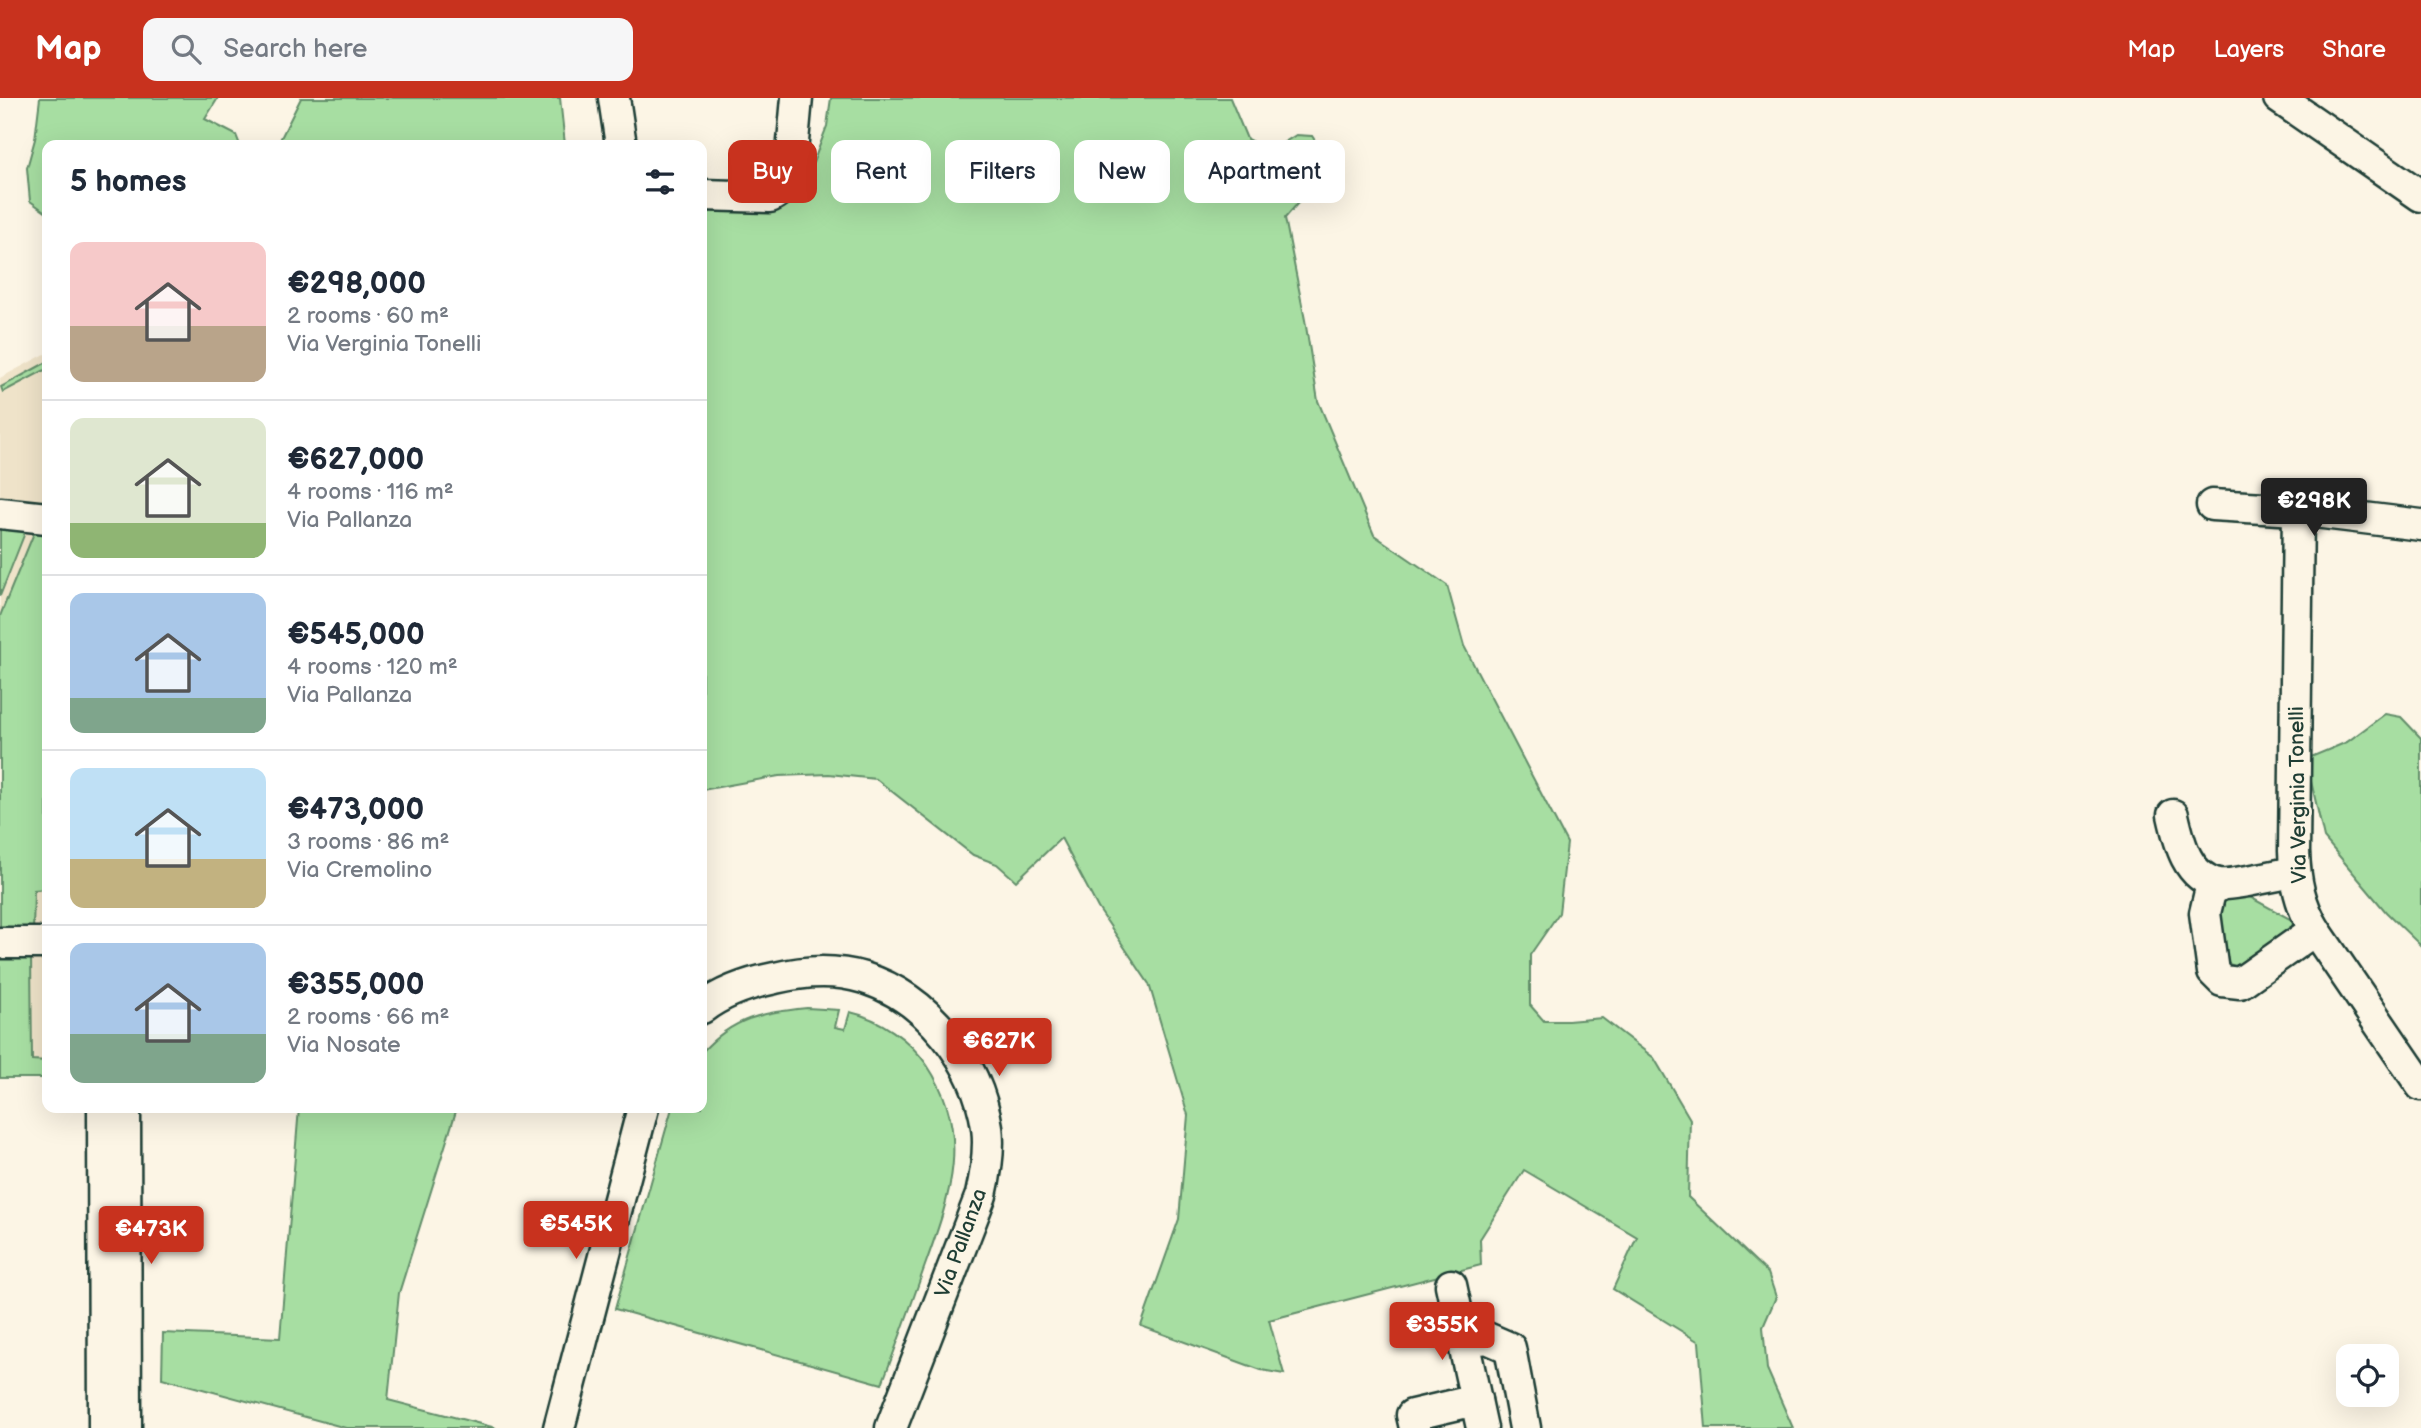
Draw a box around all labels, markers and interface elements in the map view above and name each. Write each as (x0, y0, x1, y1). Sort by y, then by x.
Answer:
search box (143, 18, 633, 81)
text: Map (35, 29, 101, 69)
icon: search (167, 30, 205, 68)
text: Search here (223, 34, 367, 65)
text: Map (2127, 35, 2175, 64)
text: Layers (2213, 35, 2284, 64)
text: Share (2322, 35, 2386, 64)
chip: Buy (728, 140, 817, 203)
chip: Rent (831, 140, 931, 203)
chip: Filters (945, 140, 1060, 203)
chip: New (1074, 140, 1170, 203)
chip: Apartment (1184, 140, 1345, 203)
icon: filters (641, 163, 679, 201)
text: 5 homes (70, 164, 187, 200)
text: €298,000 (287, 266, 426, 302)
icon: home (126, 270, 210, 354)
text: 2 rooms · 60 m² (287, 302, 449, 330)
text: Via Verginia Tonelli (287, 330, 481, 358)
text: €627,000 (287, 442, 424, 478)
icon: home (126, 446, 210, 530)
text: 4 rooms · 116 m² (287, 478, 454, 506)
pin: €298K (2265, 478, 2363, 538)
text: €298K (2277, 487, 2351, 515)
text: Via Pallanza (287, 506, 412, 534)
text: €545,000 (287, 617, 425, 653)
icon: home (126, 621, 210, 705)
text: 4 rooms · 120 m² (287, 653, 458, 681)
text: Via Pallanza (287, 681, 412, 709)
street label: Via Verginia Tonelli (2284, 706, 2312, 884)
text: €473,000 (287, 792, 424, 828)
icon: home (126, 796, 210, 880)
text: 3 rooms · 86 m² (287, 828, 449, 856)
text: Via Cremolino (287, 856, 432, 884)
text: €355,000 (287, 967, 425, 1003)
icon: home (126, 971, 210, 1055)
text: 2 rooms · 66 m² (287, 1003, 449, 1031)
pin: €627K (950, 1018, 1048, 1078)
text: €627K (963, 1027, 1035, 1055)
text: Via Nosate (287, 1031, 401, 1059)
street label: Via Pallanza (930, 1185, 992, 1301)
pin: €545K (527, 1202, 625, 1261)
pin: €473K (102, 1206, 200, 1266)
text: €545K (539, 1210, 613, 1238)
text: €473K (115, 1215, 187, 1243)
pin: €355K (1393, 1302, 1491, 1362)
text: €355K (1406, 1311, 1478, 1339)
map controls (2336, 1344, 2399, 1407)
button: locate (2336, 1344, 2399, 1407)

